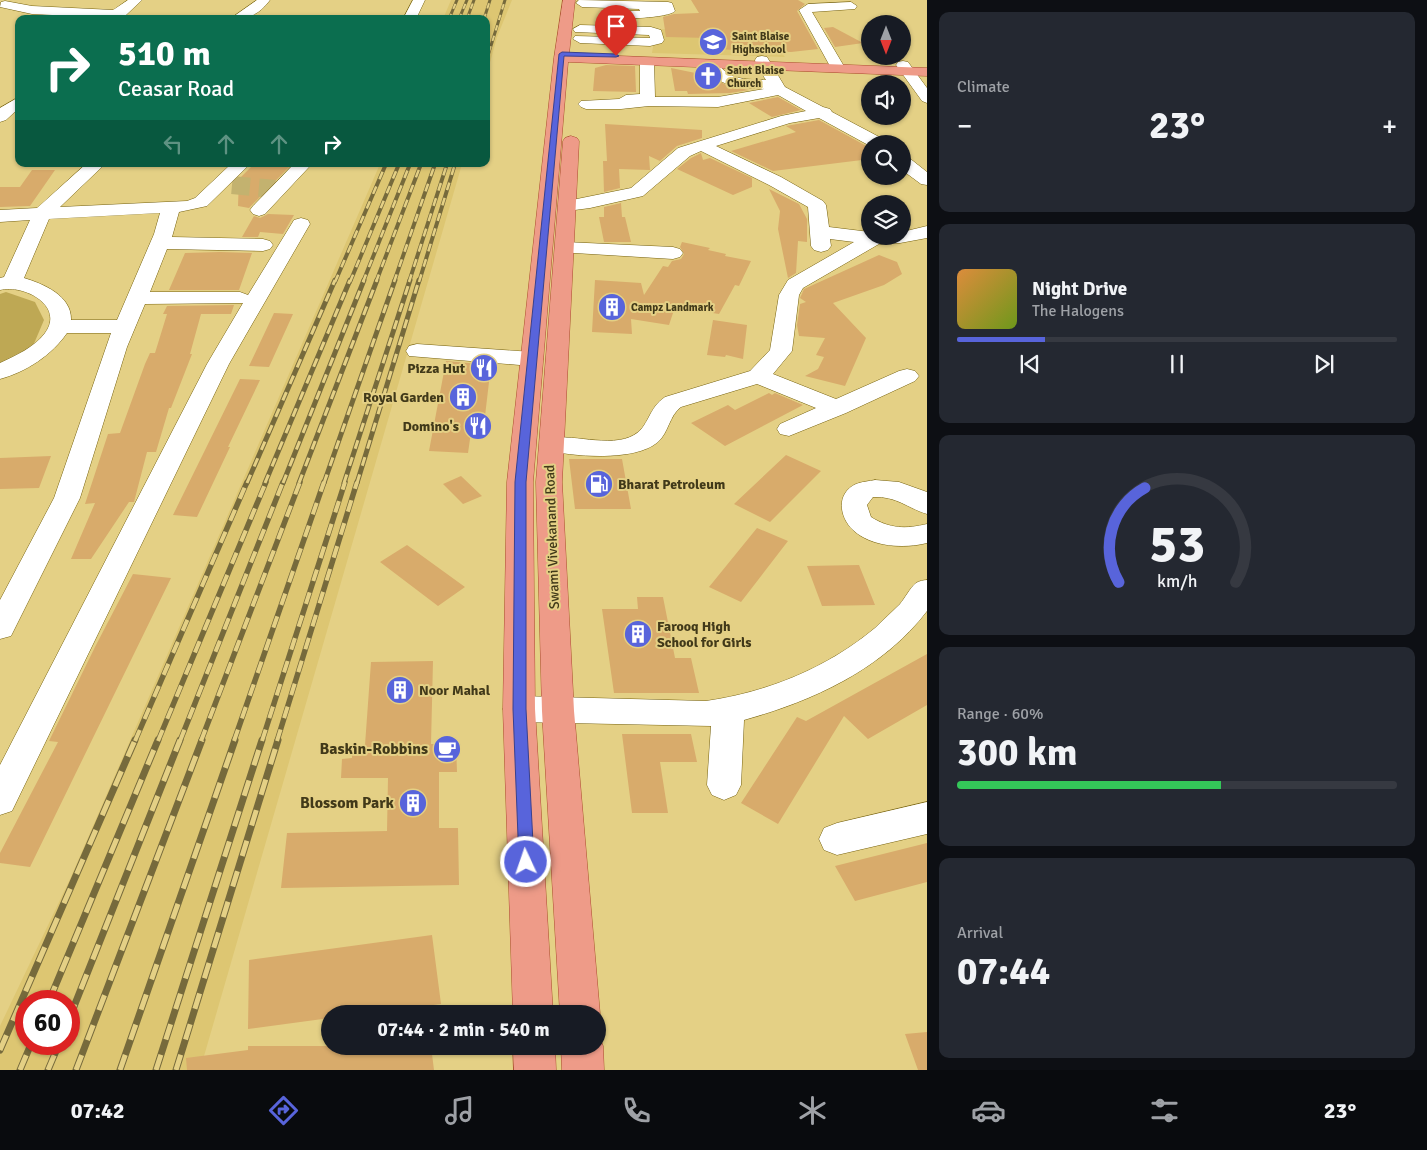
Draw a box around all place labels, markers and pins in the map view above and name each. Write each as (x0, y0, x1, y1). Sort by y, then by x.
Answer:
pin (595, 5, 637, 56)
school or university icon: Saint Blaise Highschool (698, 27, 728, 57)
place label: Saint Blaise Highschool (732, 30, 790, 56)
church icon: Saint Blaise Church (693, 61, 723, 91)
place label: Saint Blaise Church (727, 64, 785, 90)
building icon: Campz Landmark (597, 292, 627, 322)
place label: Campz Landmark (631, 301, 714, 314)
restaurant icon: Pizza Hut (469, 353, 499, 383)
place label: Pizza Hut (407, 360, 466, 377)
building icon: Royal Garden (448, 382, 478, 412)
place label: Royal Garden (363, 389, 444, 406)
restaurant icon: Domino's (463, 411, 493, 441)
place label: Domino's (402, 418, 459, 435)
fuel station icon: Bharat Petroleum (584, 469, 614, 499)
place label: Bharat Petroleum (618, 476, 725, 493)
place label: Farooq High School for Girls (657, 618, 752, 651)
building icon: Farooq High School for Girls (623, 619, 653, 649)
building icon: Noor Mahal (385, 675, 415, 705)
place label: Noor Mahal (419, 682, 491, 699)
cafe icon: Baskin-Robbins (432, 734, 462, 764)
place label: Baskin-Robbins (319, 739, 428, 759)
building icon: Blossom Park (398, 788, 428, 818)
place label: Blossom Park (300, 793, 395, 813)

